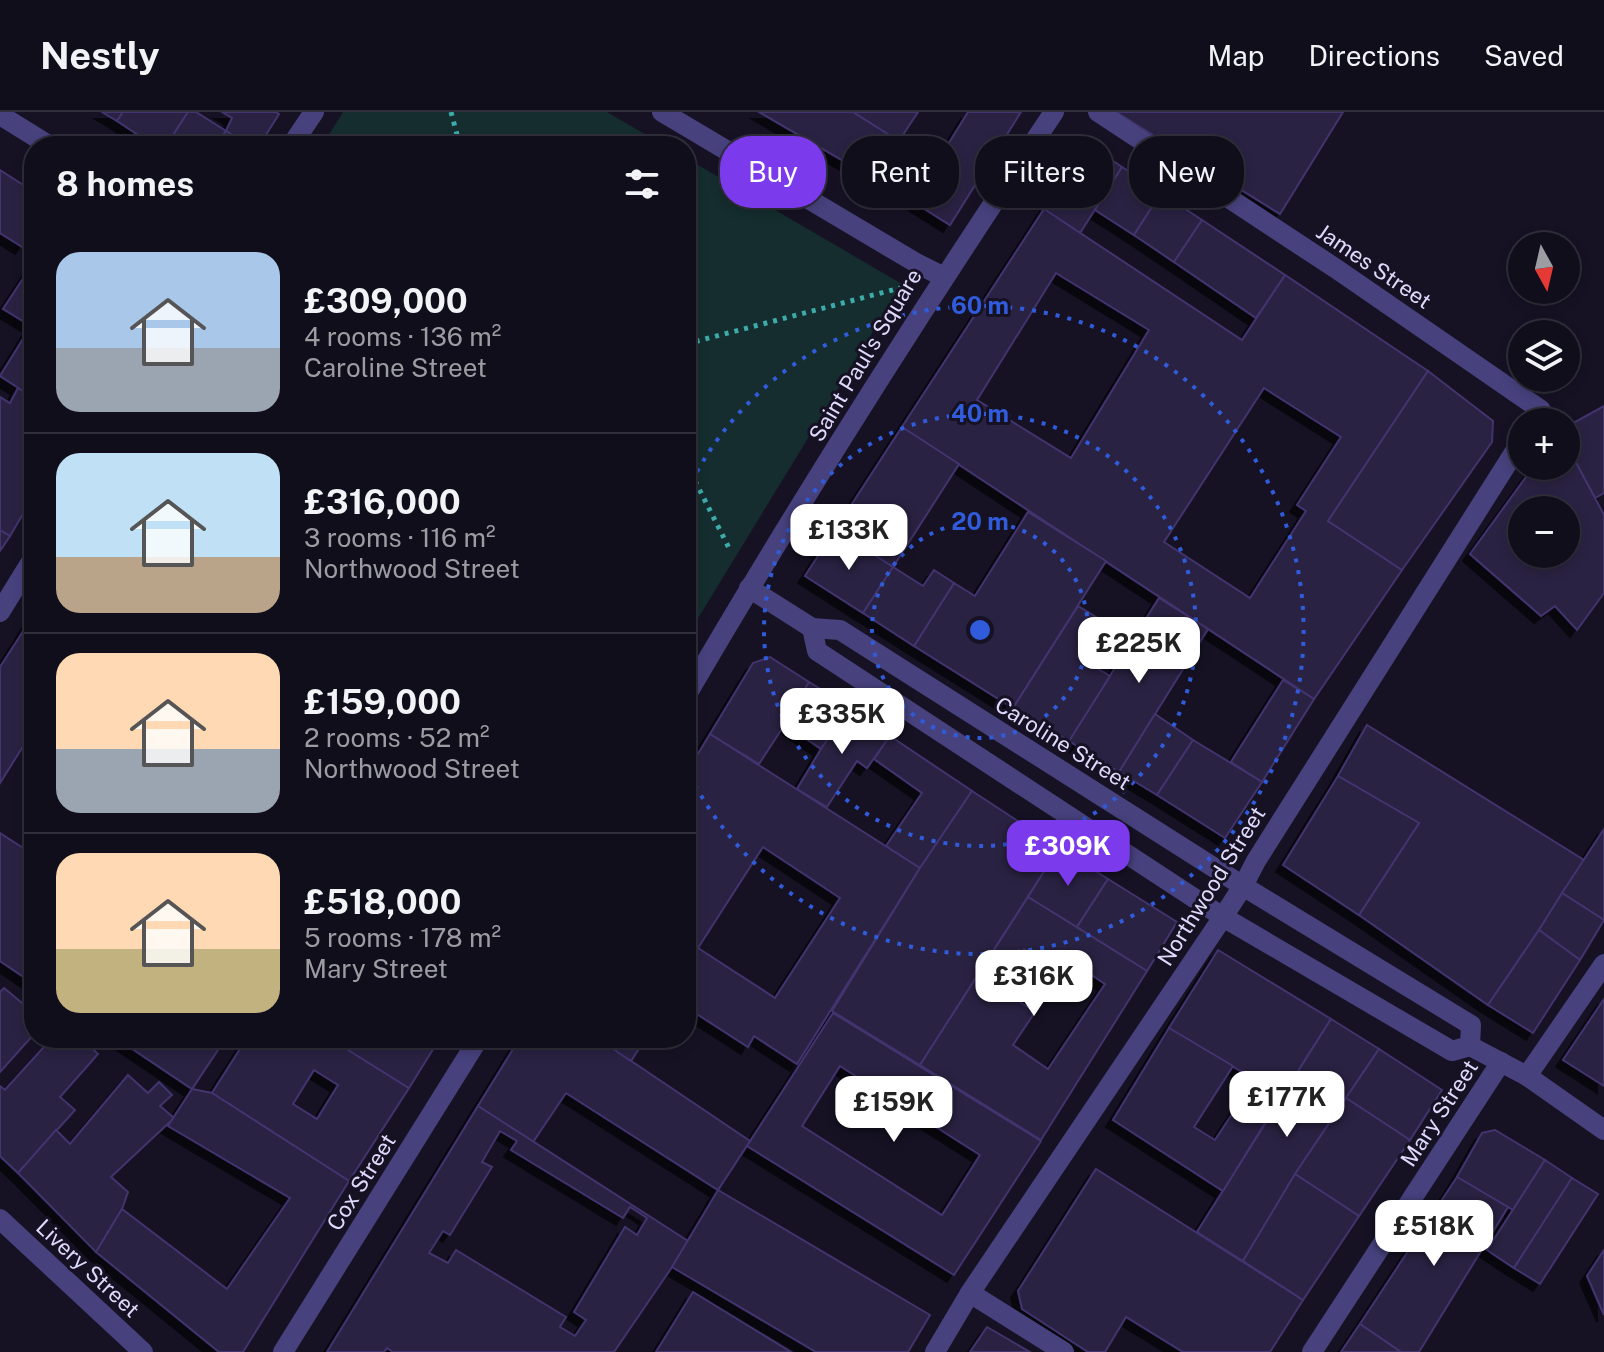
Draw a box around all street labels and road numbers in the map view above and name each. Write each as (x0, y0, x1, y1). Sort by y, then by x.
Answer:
street label: James Street (1312, 218, 1436, 314)
street label: Saint Paul's Square (803, 264, 927, 446)
street label: Caroline Street (990, 691, 1136, 795)
street label: Northwood Street (1152, 802, 1270, 970)
street label: Mary Street (1395, 1055, 1483, 1171)
street label: Cox Street (321, 1129, 401, 1235)
street label: Livery Street (31, 1214, 145, 1322)

